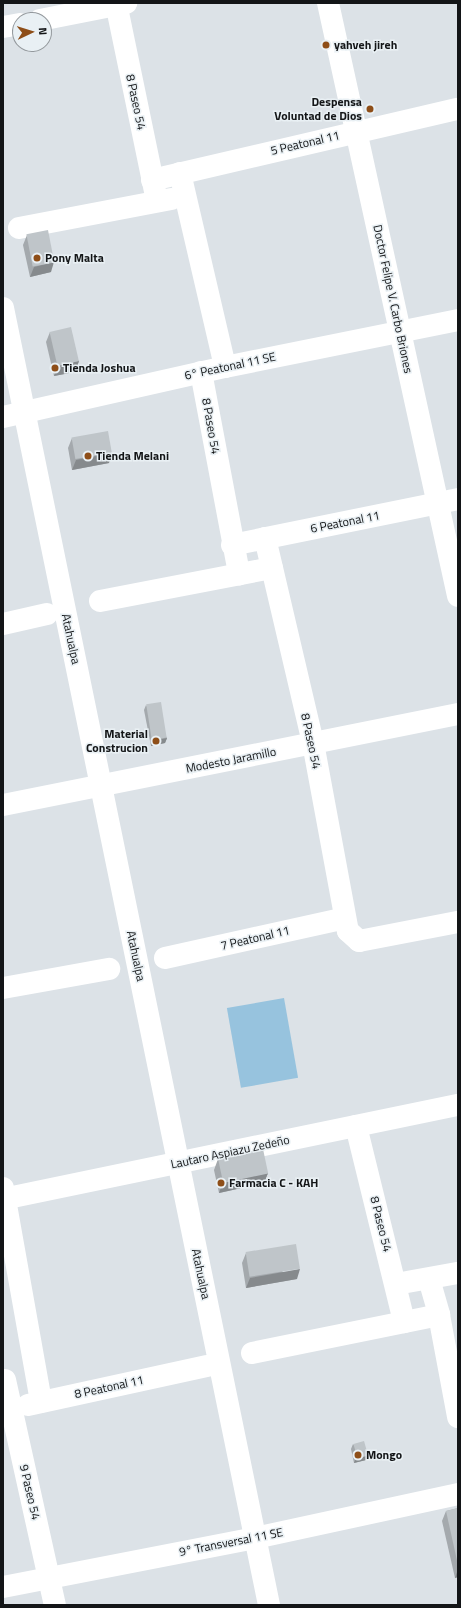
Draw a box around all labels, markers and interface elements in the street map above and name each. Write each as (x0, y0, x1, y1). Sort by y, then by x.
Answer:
north arrow (12, 12, 52, 52)
text: N (35, 27, 51, 36)
place label: yahveh jireh (334, 38, 397, 52)
marker: yahveh jireh (321, 40, 331, 50)
street label: 8 Paseo 54 (123, 73, 149, 131)
place label: Despensa Voluntad de Dios (274, 95, 362, 123)
marker: Despensa Voluntad de Dios (365, 104, 375, 114)
street label: 5 Peatonal 11 (269, 128, 341, 158)
street label: Doctor Felipe V. Carbo Briones (370, 223, 416, 375)
place label: Pony Malta (45, 251, 104, 265)
marker: Pony Malta (32, 253, 42, 263)
street label: 6° Peatonal 11 SE (183, 349, 277, 383)
place label: Tienda Joshua (63, 361, 136, 375)
marker: Tienda Joshua (50, 363, 60, 373)
street label: 8 Paseo 54 (199, 397, 223, 455)
place label: Tienda Melani (96, 449, 169, 463)
marker: Tienda Melani (83, 451, 93, 461)
street label: 6 Peatonal 11 (309, 508, 381, 536)
street label: Atahualpa (59, 612, 83, 666)
street label: 8 Paseo 54 (298, 712, 324, 770)
place label: Material Construcion (86, 727, 148, 755)
marker: Material Construcion (151, 736, 161, 746)
street label: Modesto Jaramillo (185, 744, 277, 776)
street label: 7 Peatonal 11 (219, 923, 291, 953)
street label: Atahualpa (124, 929, 148, 983)
street label: Lautaro Aspiazu Zedeño (169, 1132, 291, 1172)
place label: Farmacia C - KAH (229, 1176, 318, 1190)
marker: Farmacia C - KAH (216, 1178, 226, 1188)
street label: 8 Paseo 54 (367, 1195, 395, 1253)
street label: Atahualpa (189, 1247, 213, 1301)
street label: 8 Peatonal 11 (73, 1373, 145, 1401)
place label: Mongo (366, 1448, 402, 1462)
marker: Mongo (353, 1450, 363, 1460)
street label: 9 Paseo 54 (17, 1463, 43, 1521)
street label: 9° Transversal 11 SE (178, 1525, 284, 1559)

